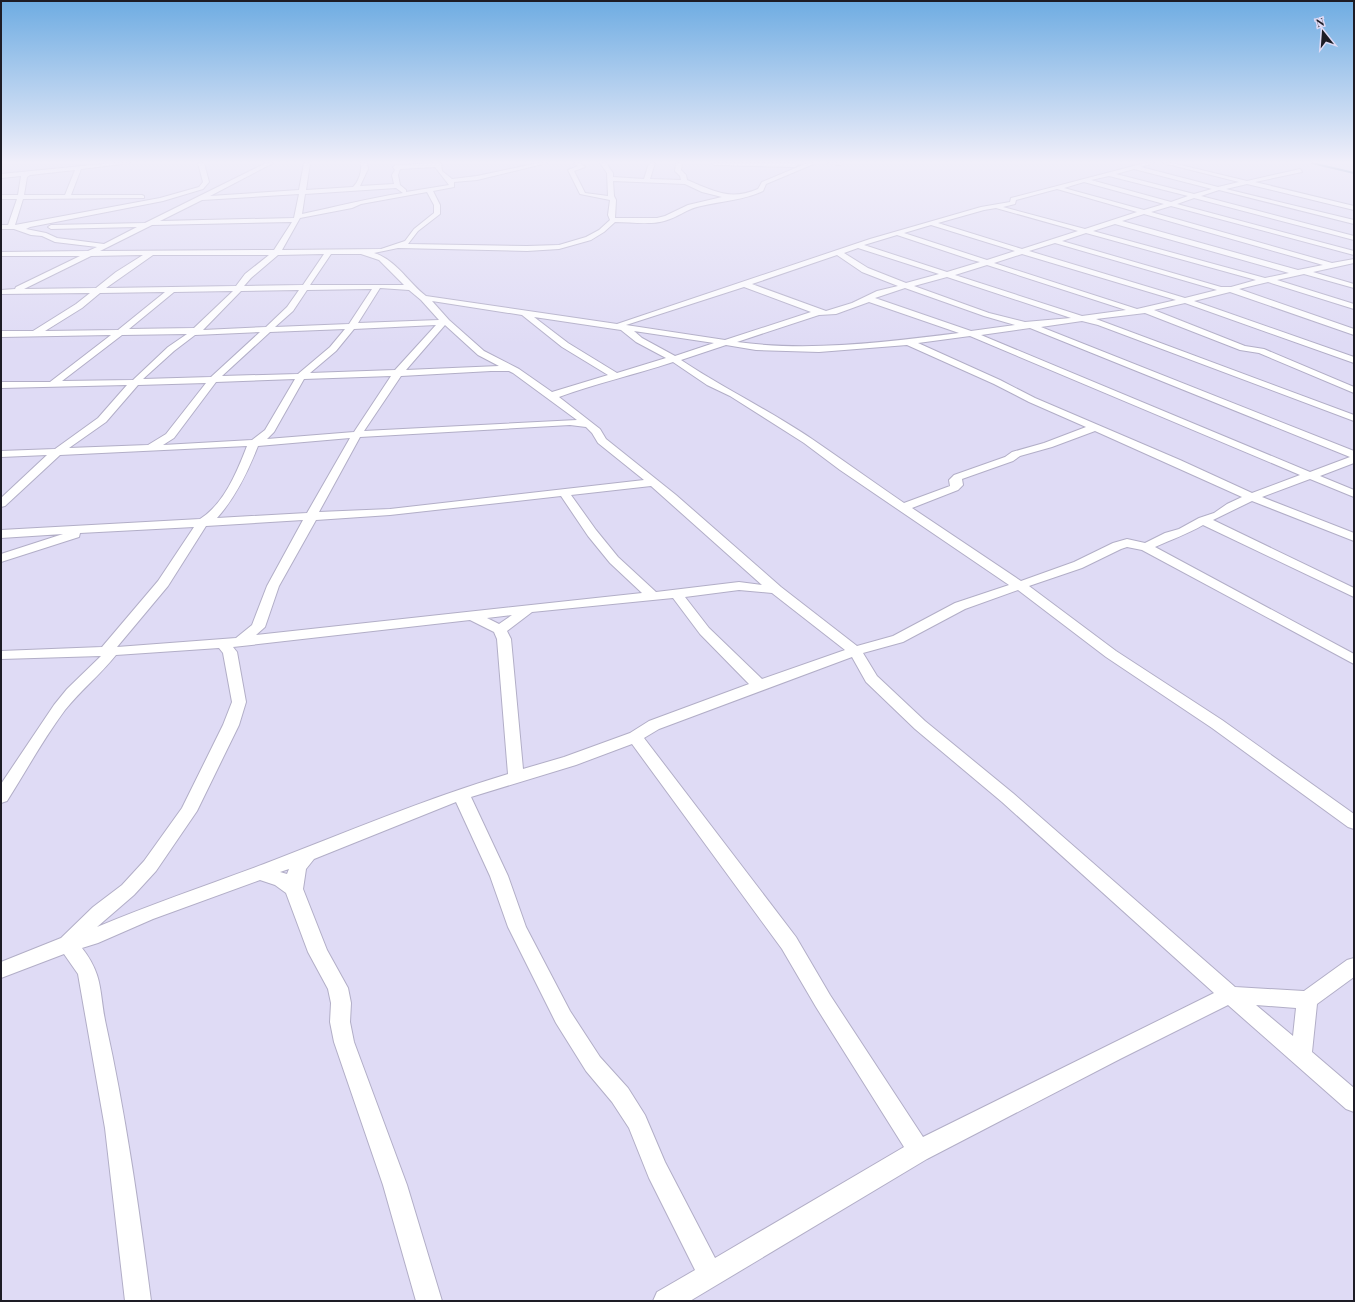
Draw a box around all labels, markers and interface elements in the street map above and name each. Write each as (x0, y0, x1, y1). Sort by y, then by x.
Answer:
north arrow (1303, 12, 1343, 52)
text: N (1314, 14, 1326, 30)

